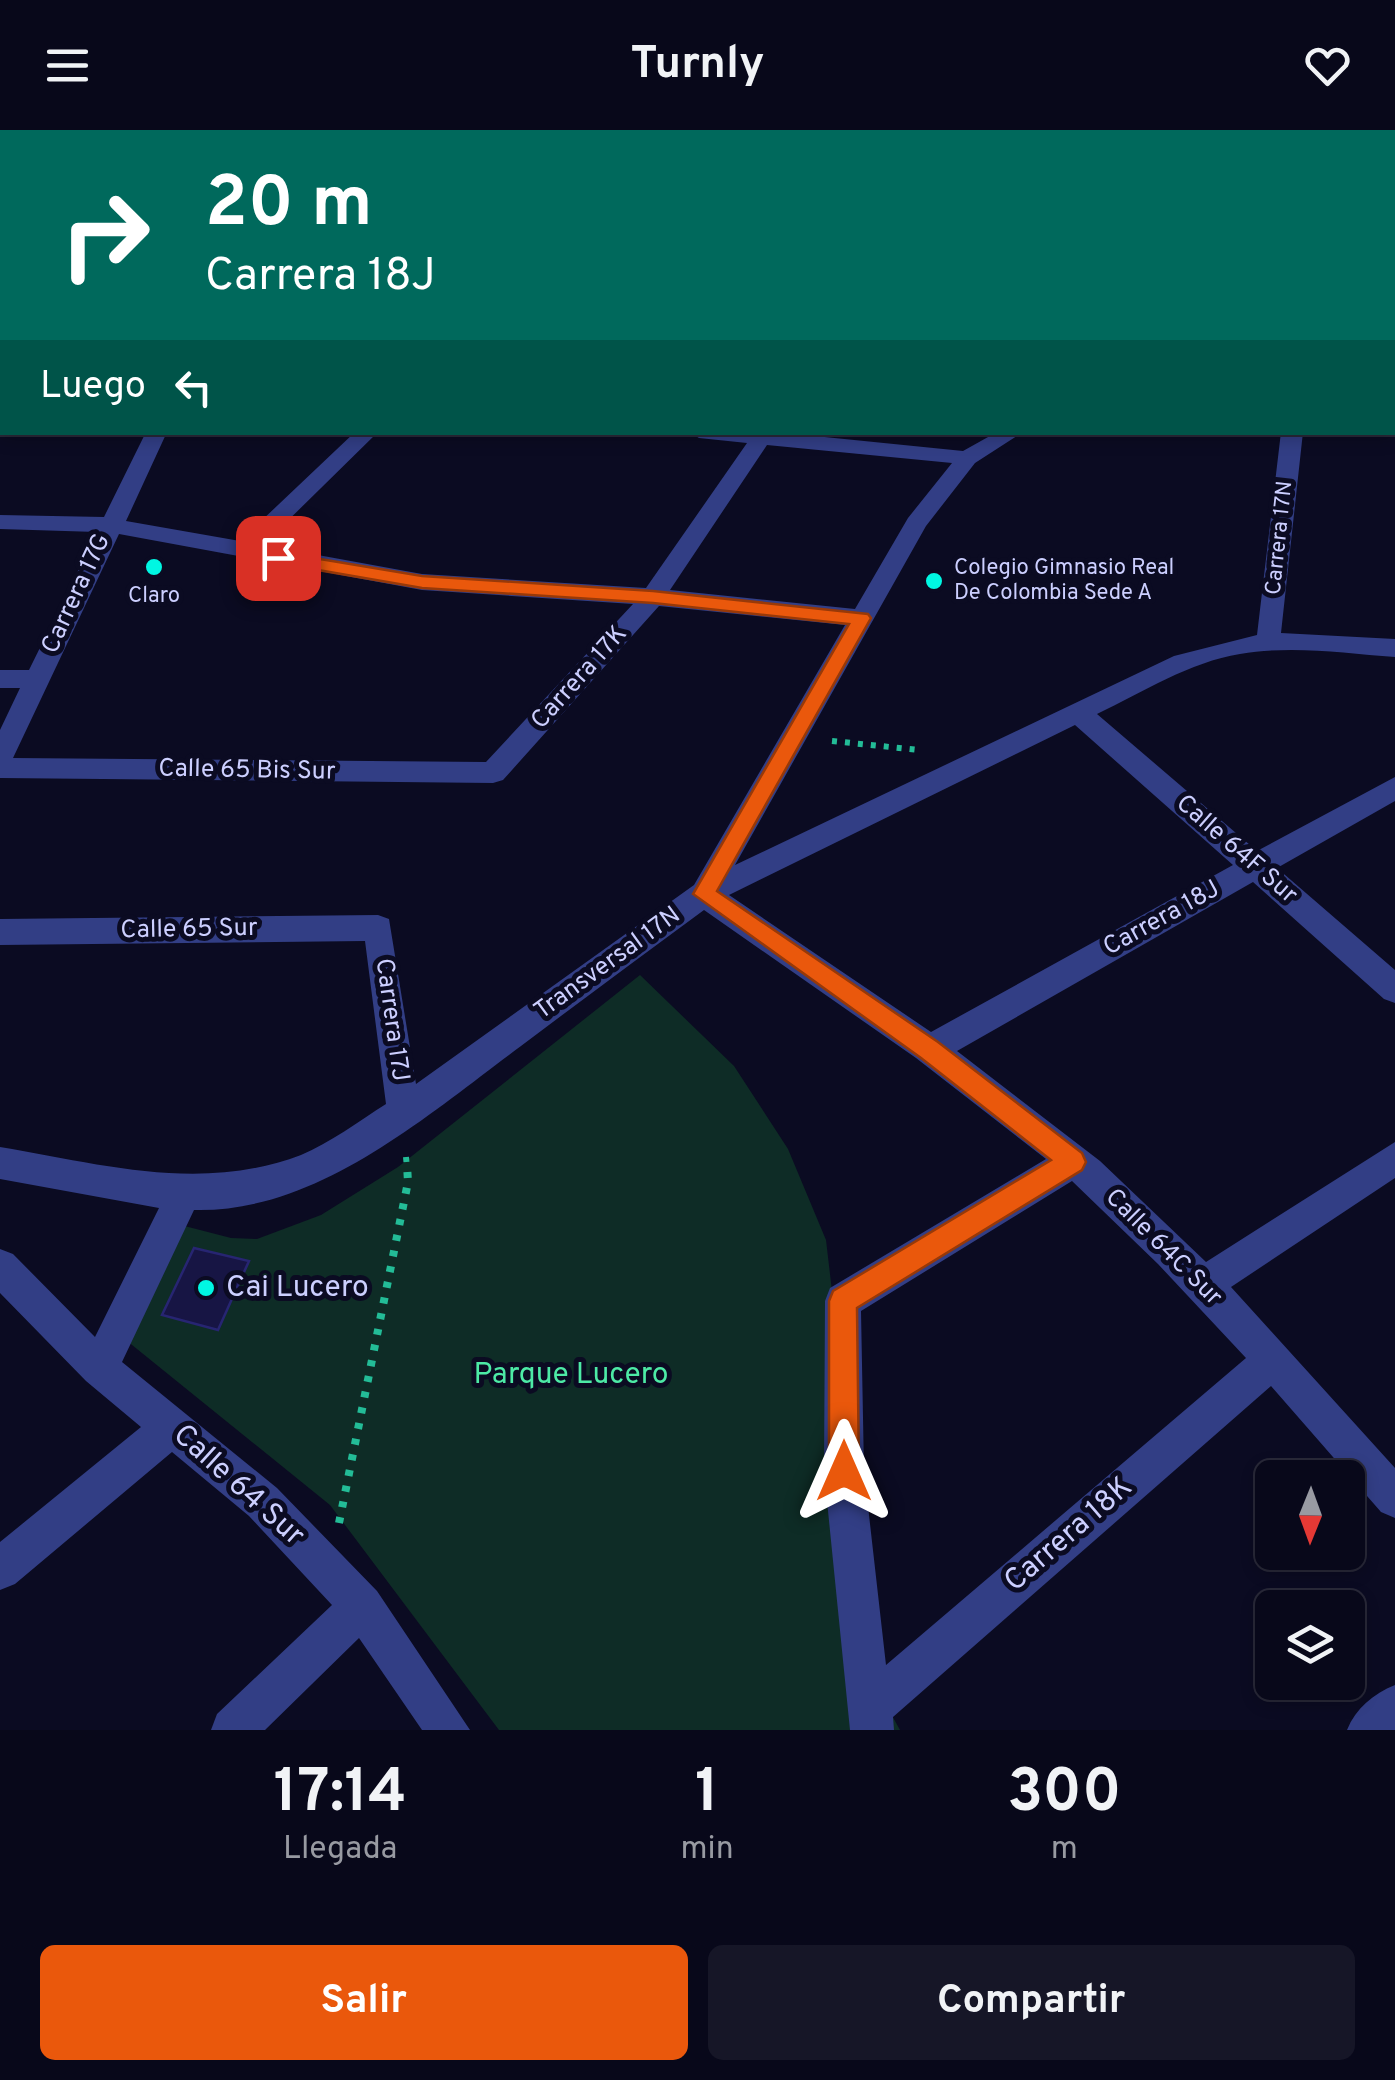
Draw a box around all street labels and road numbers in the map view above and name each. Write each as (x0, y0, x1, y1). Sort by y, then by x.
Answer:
street label: Carrera 17N (1261, 480, 1299, 596)
street label: Carrera 17G (35, 529, 119, 659)
street label: Carrera 17K (525, 619, 635, 737)
street label: Calle 65 Bis Sur (158, 753, 336, 789)
street label: Calle 64F Sur (1168, 788, 1304, 912)
street label: Carrera 18J (1098, 874, 1226, 964)
street label: Transversal 17N (529, 900, 687, 1028)
street label: Calle 65 Sur (120, 913, 258, 947)
street label: Carrera 17J (367, 956, 415, 1084)
street label: Calle 64C Sur (1098, 1183, 1229, 1314)
street label: Calle 64 Sur (165, 1417, 312, 1555)
street label: Carrera 18K (997, 1469, 1141, 1601)

